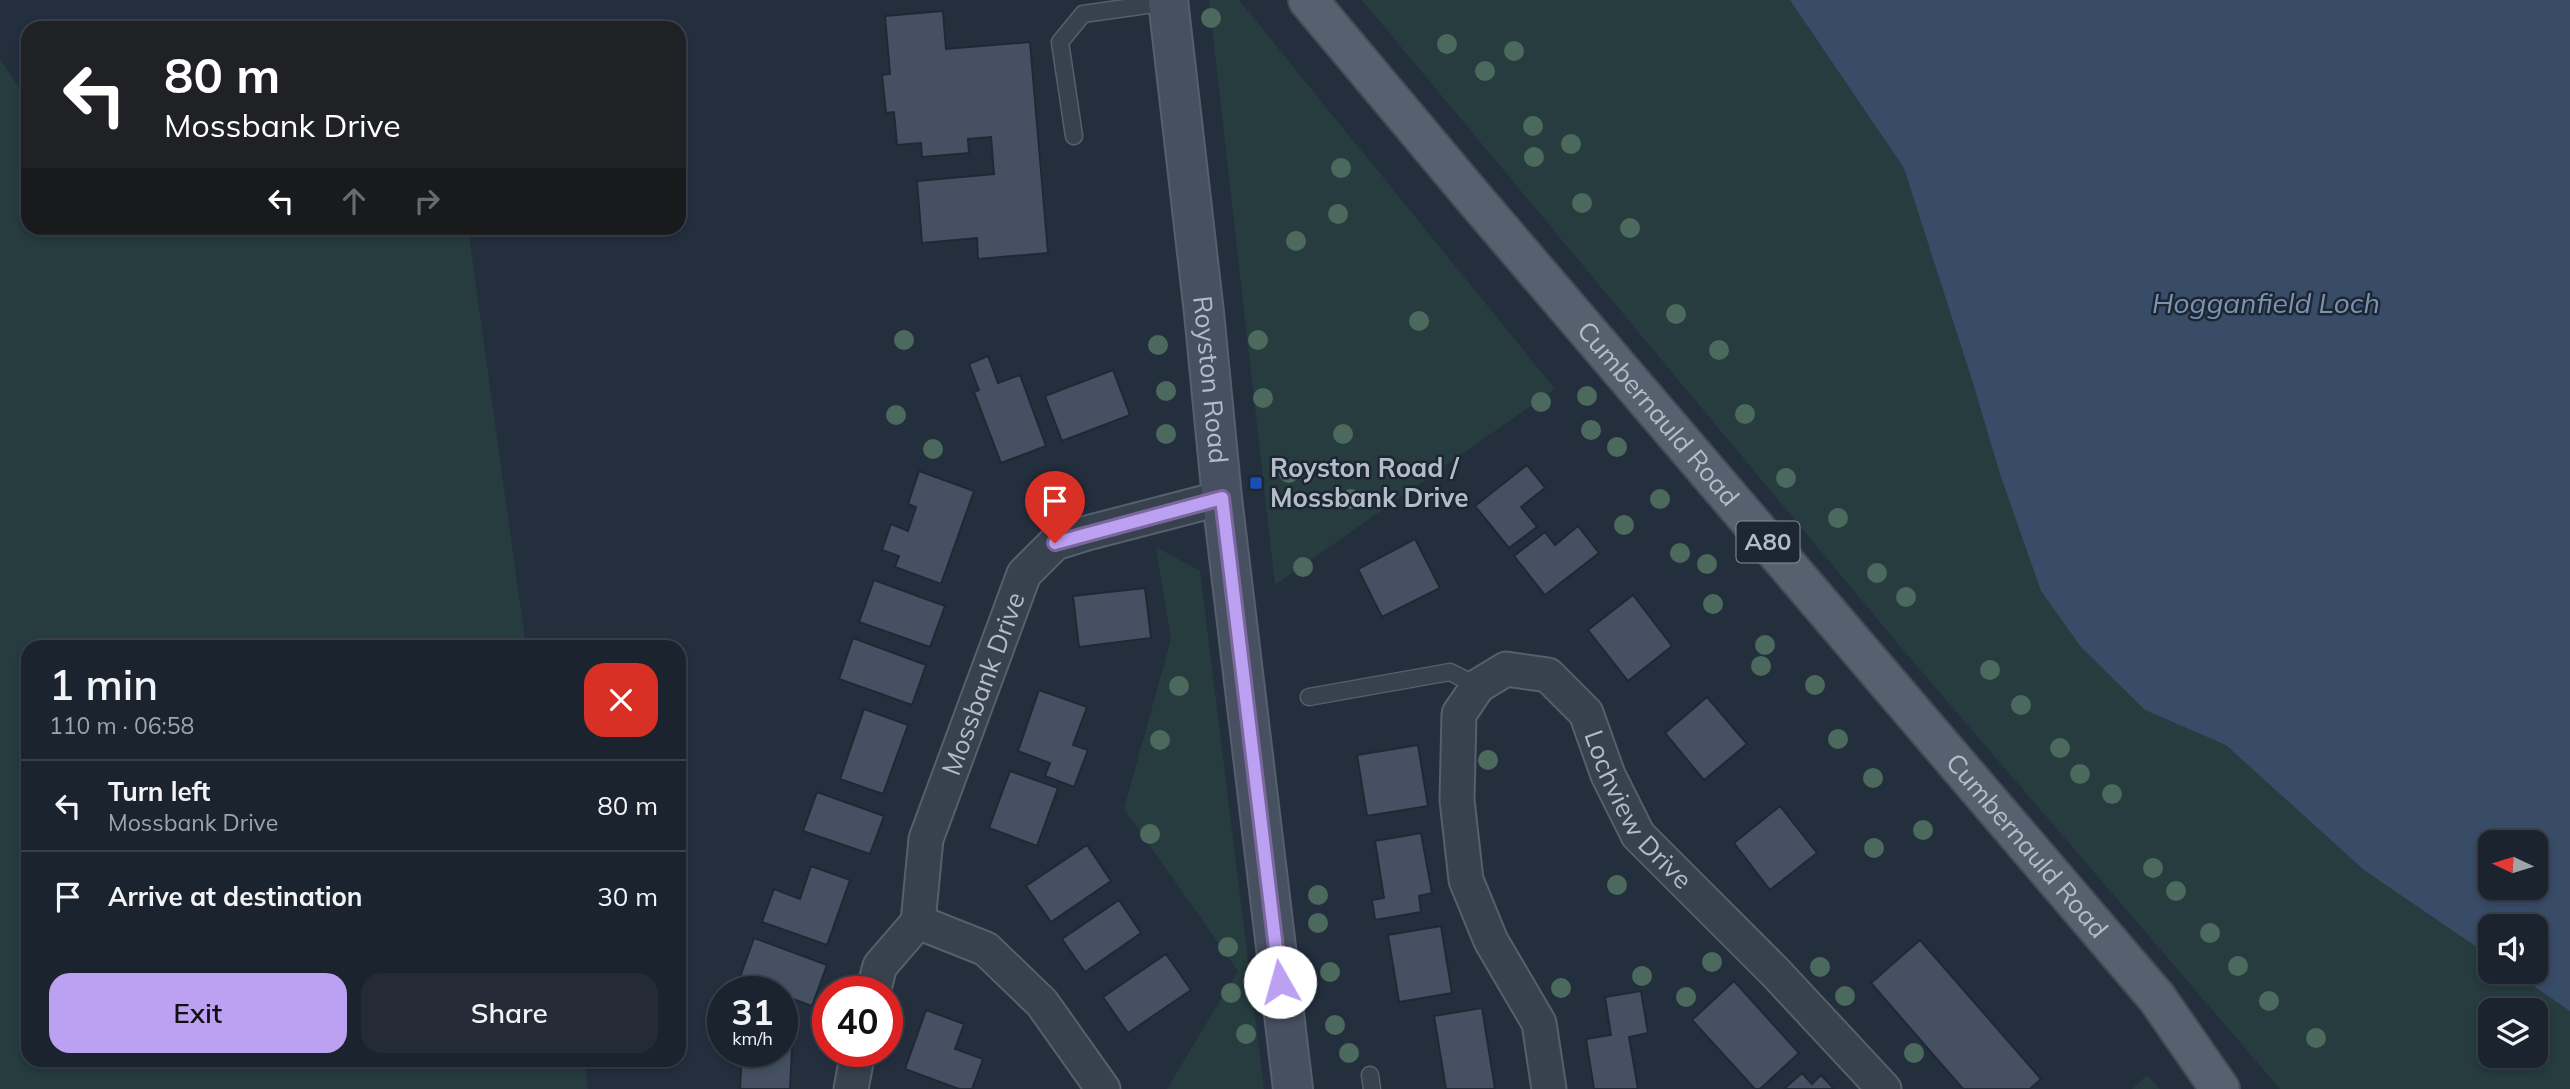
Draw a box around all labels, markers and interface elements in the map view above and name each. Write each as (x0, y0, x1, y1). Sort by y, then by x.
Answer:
text: 80 m (164, 44, 280, 105)
icon: left (49, 49, 140, 140)
text: Mossbank Drive (164, 105, 401, 145)
icon: left (262, 182, 300, 220)
icon: ahead (335, 182, 373, 220)
icon: right (408, 182, 446, 220)
water label: Hogganfield Loch (2152, 285, 2380, 320)
street label: Royston Road (1186, 294, 1236, 465)
street label: Cumbernauld Road (1570, 314, 1747, 513)
place label: Royston Road / Mossbank Drive (1270, 451, 1468, 514)
pin (1025, 471, 1085, 543)
marker: Royston Road / Mossbank Drive (1248, 475, 1264, 491)
icon: arrive (1036, 482, 1074, 520)
road number: A80 (1736, 522, 1800, 562)
street label: Mossbank Drive (934, 588, 1032, 780)
text: 1 min (49, 658, 158, 711)
button: close (584, 663, 658, 737)
text: 110 m · 06:58 (49, 711, 194, 740)
street label: Lochview Drive (1577, 726, 1699, 896)
street label: Cumbernauld Road (1939, 746, 2115, 945)
text: Turn left (108, 775, 210, 808)
icon: left (49, 787, 87, 825)
text: 80 m (597, 789, 658, 822)
text: Mossbank Drive (108, 808, 278, 837)
north arrow (2478, 830, 2548, 900)
map controls (2478, 830, 2548, 1068)
icon: arrive (49, 878, 87, 916)
text: Arrive at destination (108, 880, 363, 913)
text: 30 m (597, 880, 658, 913)
button: sound (2478, 914, 2548, 984)
position arrow (1243, 945, 1317, 1019)
button: Exit (49, 973, 347, 1053)
button: Share (361, 973, 658, 1053)
speed limit sign: 40 (812, 976, 903, 1067)
text: 31 (731, 990, 774, 1034)
button: layers (2478, 998, 2548, 1068)
text: km/h (732, 1027, 773, 1050)

